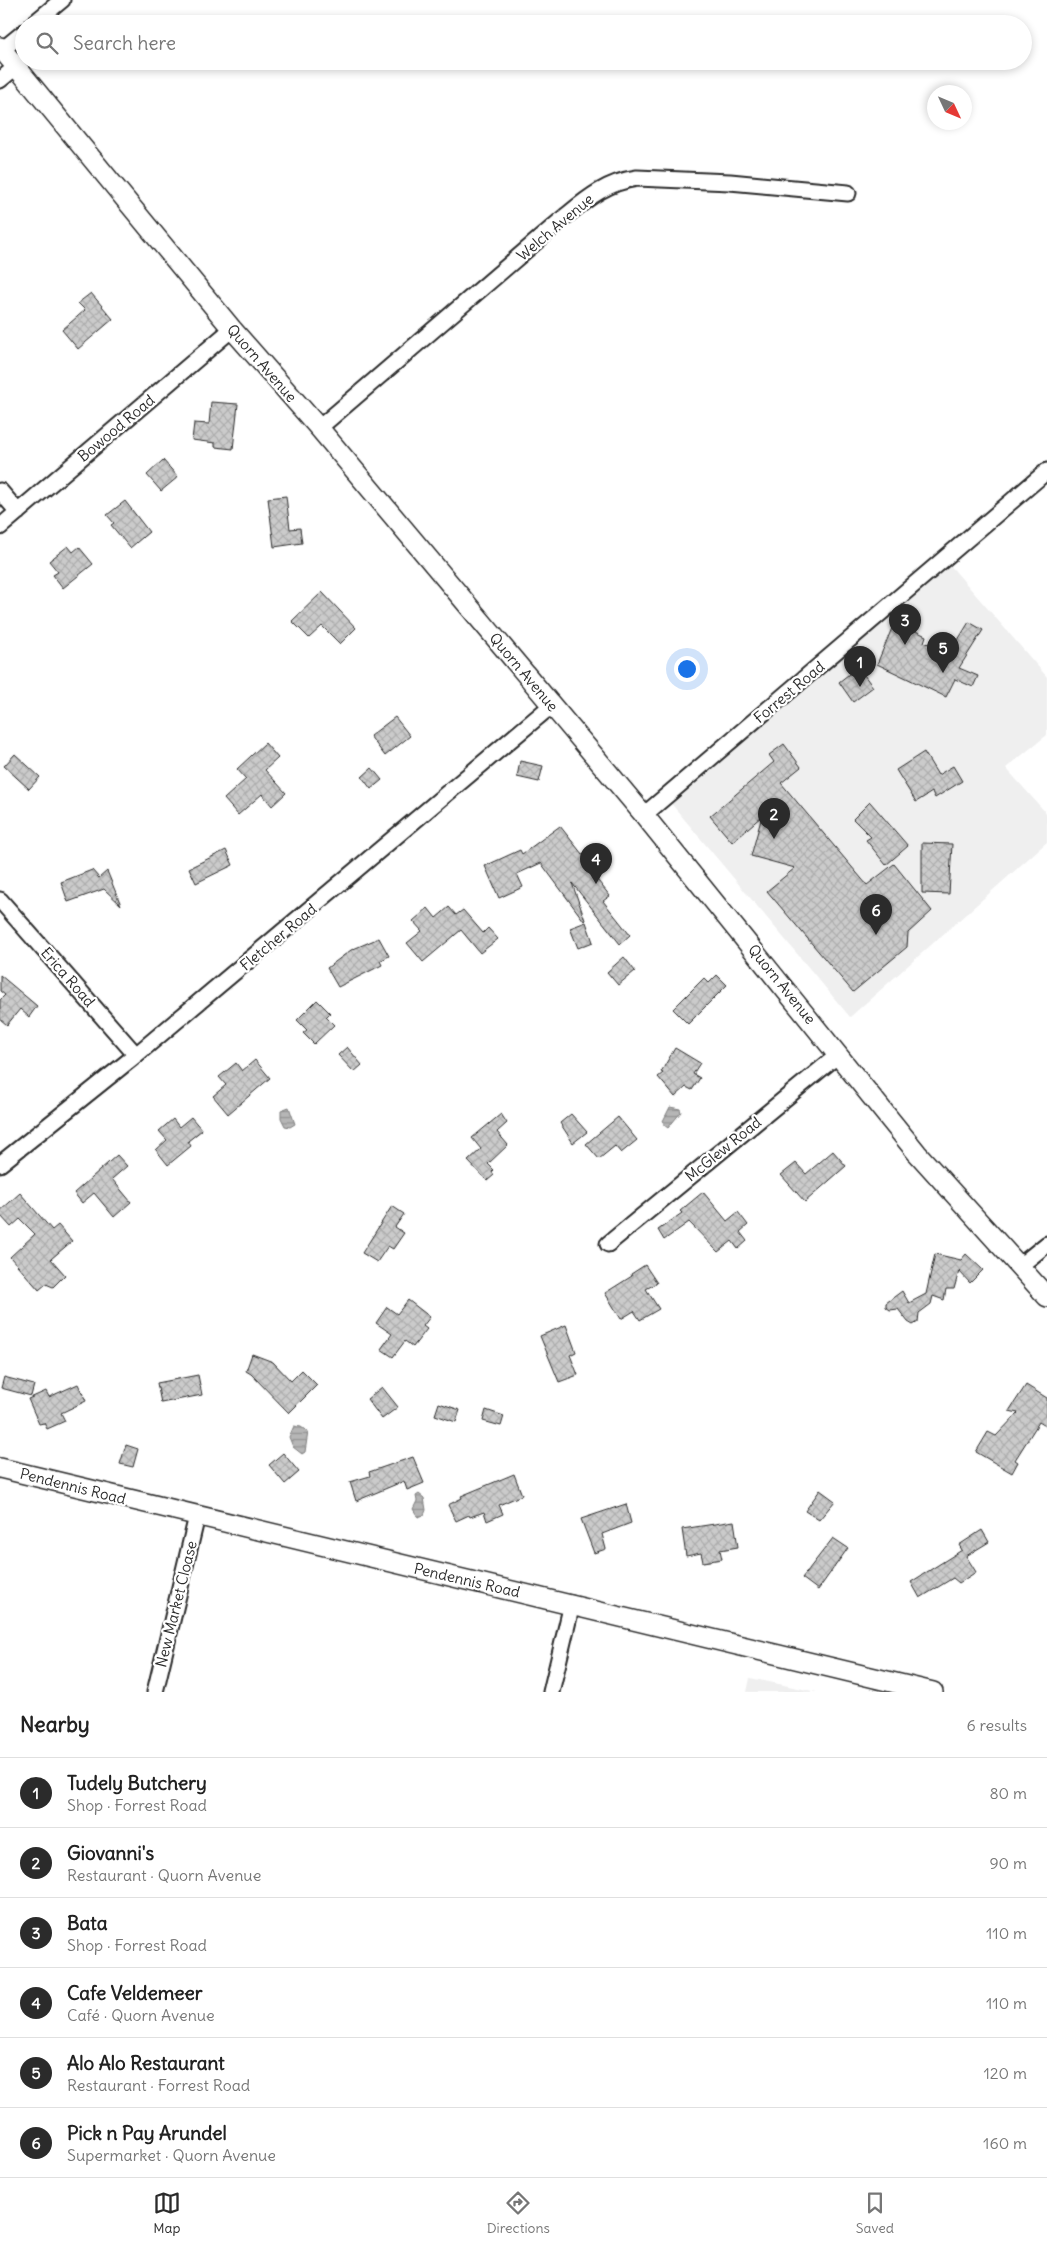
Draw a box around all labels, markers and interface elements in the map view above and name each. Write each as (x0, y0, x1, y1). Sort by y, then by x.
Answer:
search box (15, 15, 1032, 70)
icon: search (33, 29, 61, 57)
text: Search here (73, 31, 176, 55)
north arrow (927, 85, 972, 130)
street label: Welch Avenue (513, 189, 597, 265)
street label: Quorn Avenue (223, 320, 301, 406)
street label: Bowood Road (74, 390, 158, 466)
pin: 3 (889, 604, 921, 645)
street label: Quorn Avenue (486, 629, 562, 715)
pin: 5 (927, 632, 959, 673)
pin: 1 (844, 646, 876, 687)
your location (674, 656, 700, 682)
street label: Forrest Road (750, 657, 828, 727)
pin: 2 (758, 798, 790, 839)
pin: 4 (580, 843, 612, 884)
pin: 6 (860, 894, 892, 935)
street label: Fletcher Road (236, 899, 320, 975)
street label: Quorn Avenue (744, 940, 820, 1028)
street label: Erica Road (37, 943, 99, 1011)
street label: McGlew Road (681, 1112, 765, 1185)
street label: Pendennis Road (18, 1464, 128, 1508)
street label: New Market Cloase (151, 1539, 201, 1669)
street label: Pendennis Road (412, 1559, 522, 1601)
text: Nearby (20, 1711, 90, 1738)
text: 6 results (966, 1715, 1027, 1735)
text: Tudely Butchery (67, 1771, 207, 1795)
text: 1 (33, 1783, 39, 1803)
text: 80 m (989, 1783, 1027, 1803)
text: Shop · Forrest Road (67, 1795, 207, 1815)
text: Giovanni's (67, 1841, 154, 1865)
text: 2 (32, 1853, 40, 1873)
text: 90 m (989, 1853, 1027, 1873)
text: Restaurant · Quorn Avenue (67, 1865, 261, 1885)
text: Bata (67, 1911, 108, 1935)
text: 3 (31, 1923, 41, 1943)
text: 110 m (986, 1923, 1027, 1943)
text: Shop · Forrest Road (67, 1935, 207, 1955)
text: Cafe Veldemeer (67, 1981, 203, 2005)
text: 4 (31, 1993, 41, 2013)
text: 110 m (986, 1993, 1027, 2013)
text: Café · Quorn Avenue (67, 2005, 215, 2025)
text: Alo Alo Restaurant (67, 2051, 225, 2075)
text: 5 (31, 2063, 41, 2083)
text: 120 m (984, 2063, 1027, 2083)
text: Restaurant · Forrest Road (67, 2075, 250, 2095)
text: Pick n Pay Arundel (67, 2121, 227, 2145)
text: 6 (31, 2133, 41, 2153)
text: 160 m (983, 2133, 1027, 2153)
text: Supermarket · Quorn Avenue (67, 2145, 276, 2165)
tab: Map (153, 2189, 181, 2237)
tab: Directions (487, 2189, 550, 2237)
tab: Saved (856, 2189, 894, 2237)

